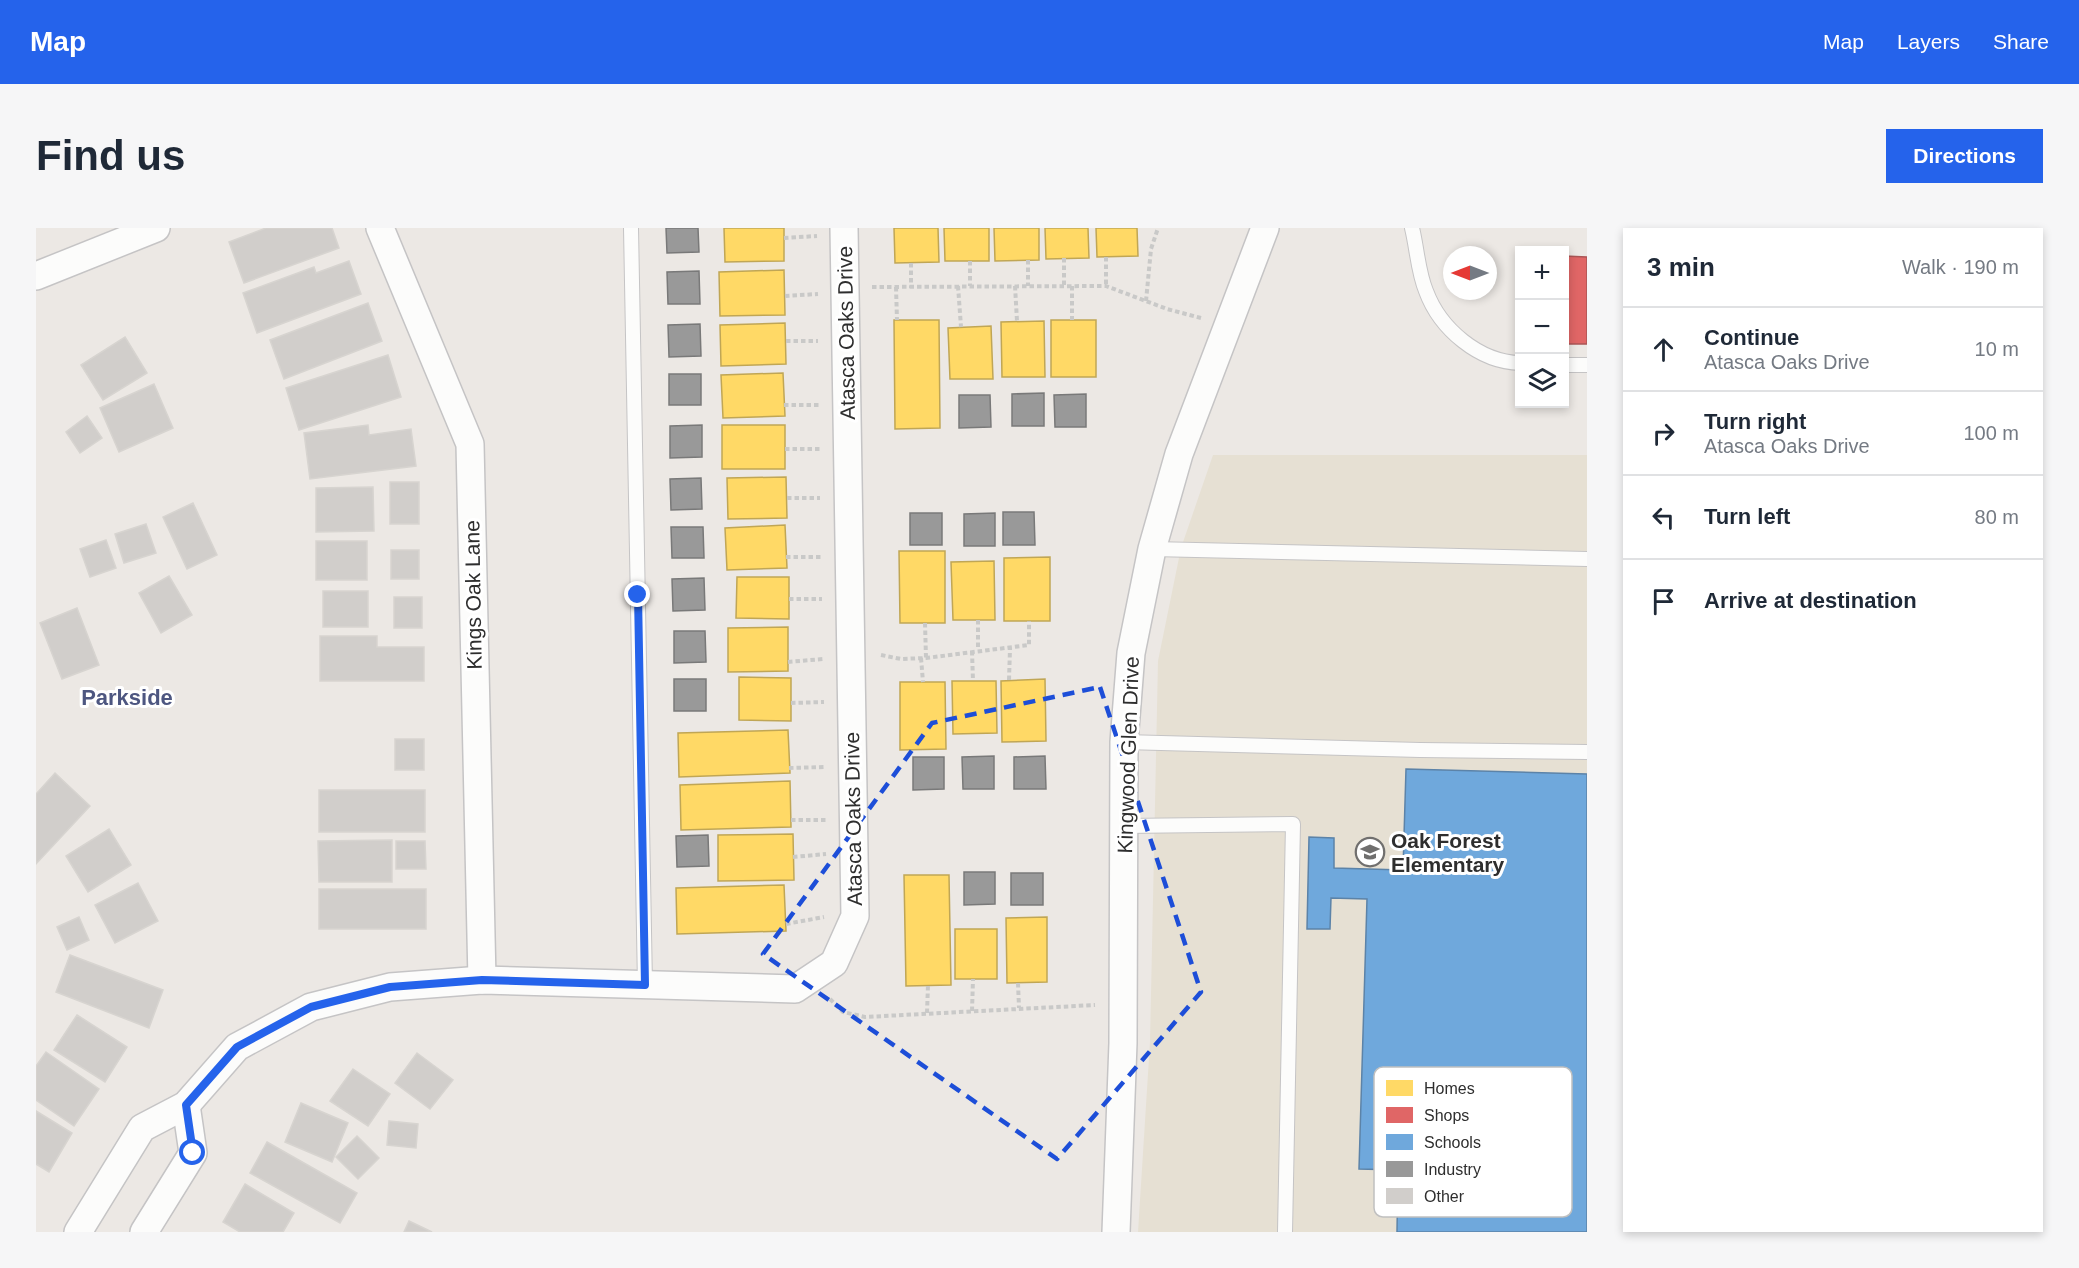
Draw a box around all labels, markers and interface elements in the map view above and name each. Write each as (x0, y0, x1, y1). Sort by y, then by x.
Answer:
text: Map (30, 26, 86, 57)
text: Map (1823, 30, 1864, 53)
text: Layers (1897, 30, 1960, 53)
text: Share (1993, 30, 2049, 53)
button: Directions (1886, 129, 2043, 183)
text: Find us (36, 132, 185, 179)
street label: Atasca Oaks Drive (833, 246, 859, 420)
north arrow (1443, 246, 1497, 300)
map controls (1515, 246, 1569, 408)
button: + (1515, 246, 1569, 300)
text: 3 min (1647, 252, 1715, 282)
text: Walk · 190 m (1902, 256, 2019, 278)
button: − (1515, 300, 1569, 354)
text: Continue (1704, 325, 1799, 350)
icon: ahead (1647, 333, 1680, 366)
text: 10 m (1975, 338, 2019, 360)
text: Atasca Oaks Drive (1704, 351, 1870, 373)
button: layers (1515, 354, 1569, 408)
text: Turn right (1704, 409, 1806, 434)
icon: right (1647, 417, 1680, 450)
text: 100 m (1963, 422, 2019, 444)
text: Atasca Oaks Drive (1704, 435, 1870, 457)
icon: left (1647, 501, 1680, 534)
text: Turn left (1704, 504, 1790, 529)
text: 80 m (1975, 506, 2019, 528)
street label: Kings Oak Lane (460, 520, 486, 670)
route end (624, 581, 650, 607)
icon: arrive (1647, 585, 1680, 618)
text: Arrive at destination (1704, 588, 1917, 613)
street label: Kingwood Glen Drive (1113, 656, 1143, 854)
district label: Parkside (81, 685, 173, 710)
street label: Atasca Oaks Drive (840, 732, 866, 906)
place label: Oak Forest Elementary (1391, 829, 1505, 876)
school or university icon: Oak Forest Elementary (1354, 836, 1386, 868)
legend (1374, 1067, 1572, 1217)
text: Homes (1424, 1080, 1475, 1097)
text: Shops (1424, 1107, 1469, 1124)
text: Schools (1424, 1134, 1481, 1151)
route start (179, 1139, 205, 1165)
text: Industry (1424, 1161, 1481, 1178)
text: Other (1424, 1188, 1465, 1205)

